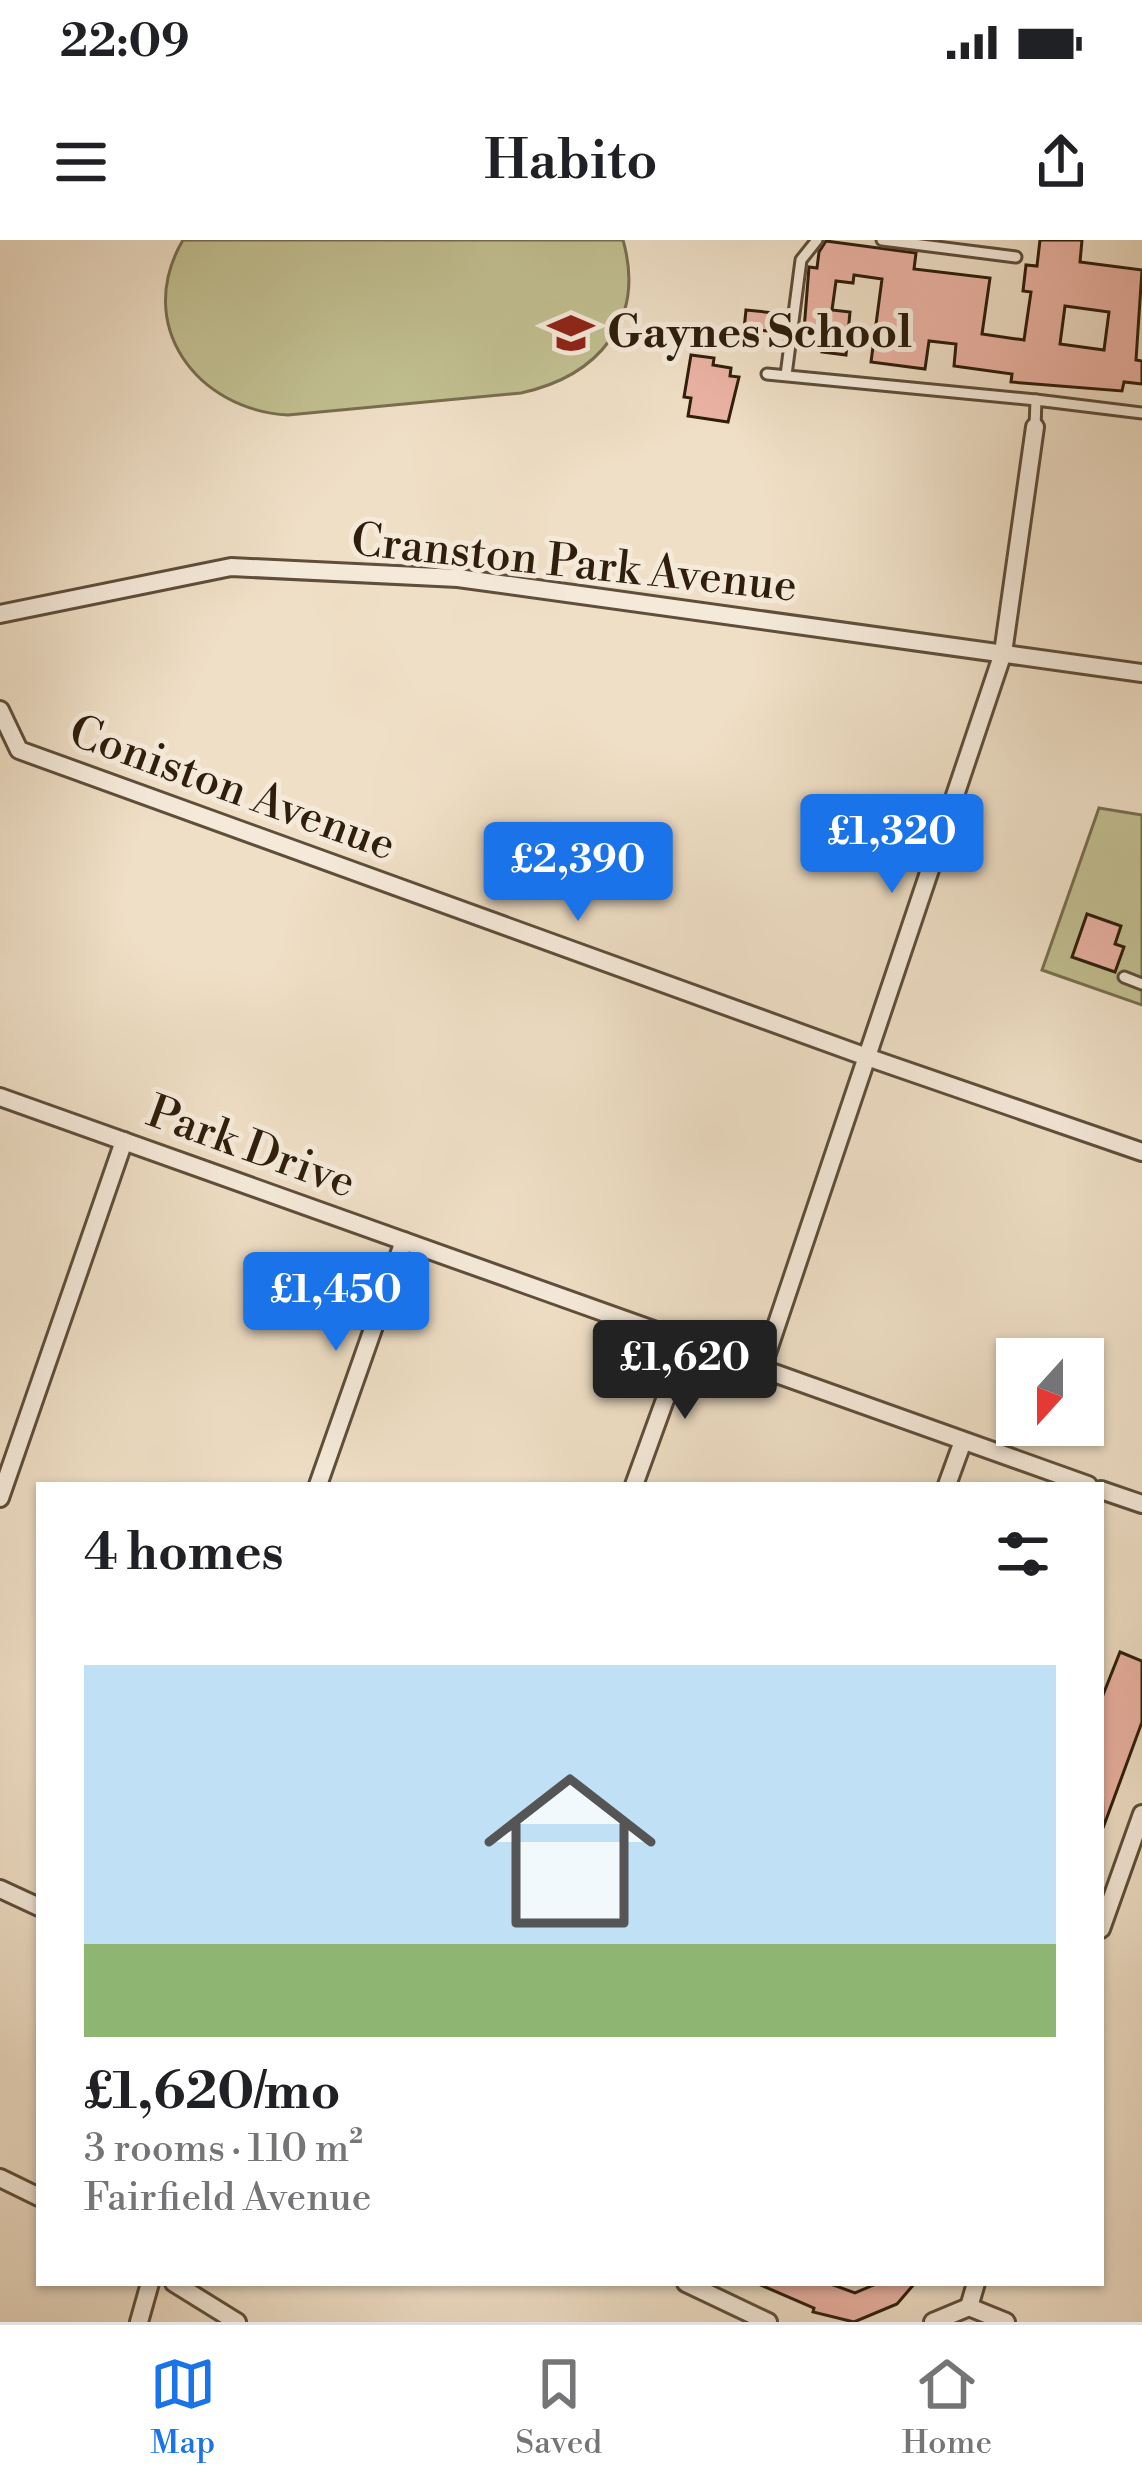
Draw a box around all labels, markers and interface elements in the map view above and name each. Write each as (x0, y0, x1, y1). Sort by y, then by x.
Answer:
text: 22:09 (60, 14, 190, 71)
text: Habito (484, 128, 658, 196)
icon: menu (48, 129, 114, 195)
icon: share (1028, 129, 1094, 195)
place label: Gaynes School (607, 305, 912, 362)
school or university icon: Gaynes School (546, 308, 596, 358)
street label: Cranston Park Avenue (348, 512, 800, 616)
street label: Coniston Avenue (61, 704, 403, 874)
pin: £1,320 (794, 794, 990, 896)
text: £1,320 (827, 808, 957, 857)
pin: £2,390 (480, 822, 676, 924)
text: £2,390 (511, 836, 645, 885)
street label: Park Drive (139, 1084, 363, 1212)
pin: £1,450 (238, 1252, 434, 1354)
text: £1,450 (270, 1266, 402, 1315)
pin: £1,620 (587, 1320, 783, 1422)
text: £1,620 (620, 1334, 750, 1383)
north arrow (996, 1338, 1104, 1446)
map controls (996, 1338, 1104, 1446)
icon: filters (990, 1521, 1056, 1587)
text: 4 homes (84, 1522, 284, 1586)
icon: home (462, 1743, 678, 1959)
text: £1,620/mo (84, 2061, 341, 2125)
text: 3 rooms · 110 m² (84, 2125, 363, 2174)
text: Fairfield Avenue (84, 2174, 371, 2223)
tab: Map (150, 2351, 216, 2464)
tab: Saved (515, 2351, 602, 2464)
tab: Home (902, 2351, 992, 2464)

